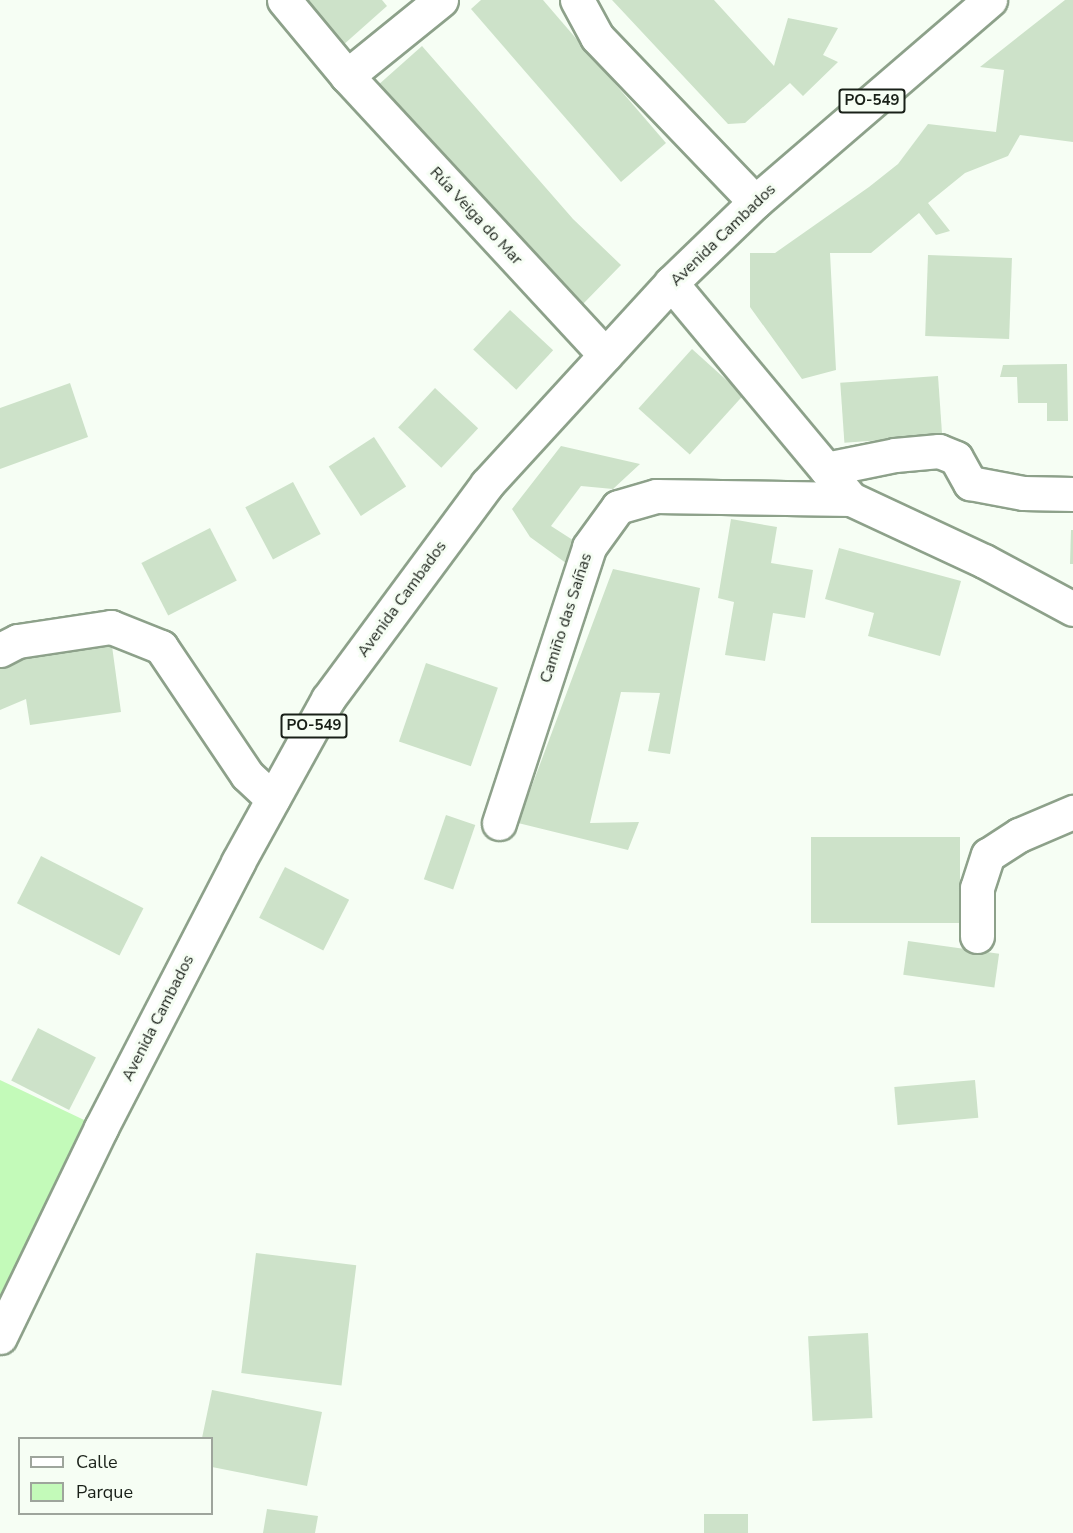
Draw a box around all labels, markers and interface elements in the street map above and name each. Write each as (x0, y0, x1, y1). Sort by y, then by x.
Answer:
road number: PO-549 (838, 89, 906, 113)
street label: Rúa Veiga do Mar (426, 163, 526, 269)
street label: Avenida Cambados (666, 180, 780, 290)
street label: Avenida Cambados (353, 537, 451, 661)
street label: Camiño das Saíñas (536, 551, 596, 685)
road number: PO-549 (280, 714, 348, 738)
street label: Avenida Cambados (118, 952, 198, 1084)
legend (18, 1437, 213, 1515)
text: Calle (76, 1450, 118, 1474)
text: Parque (76, 1480, 133, 1504)

